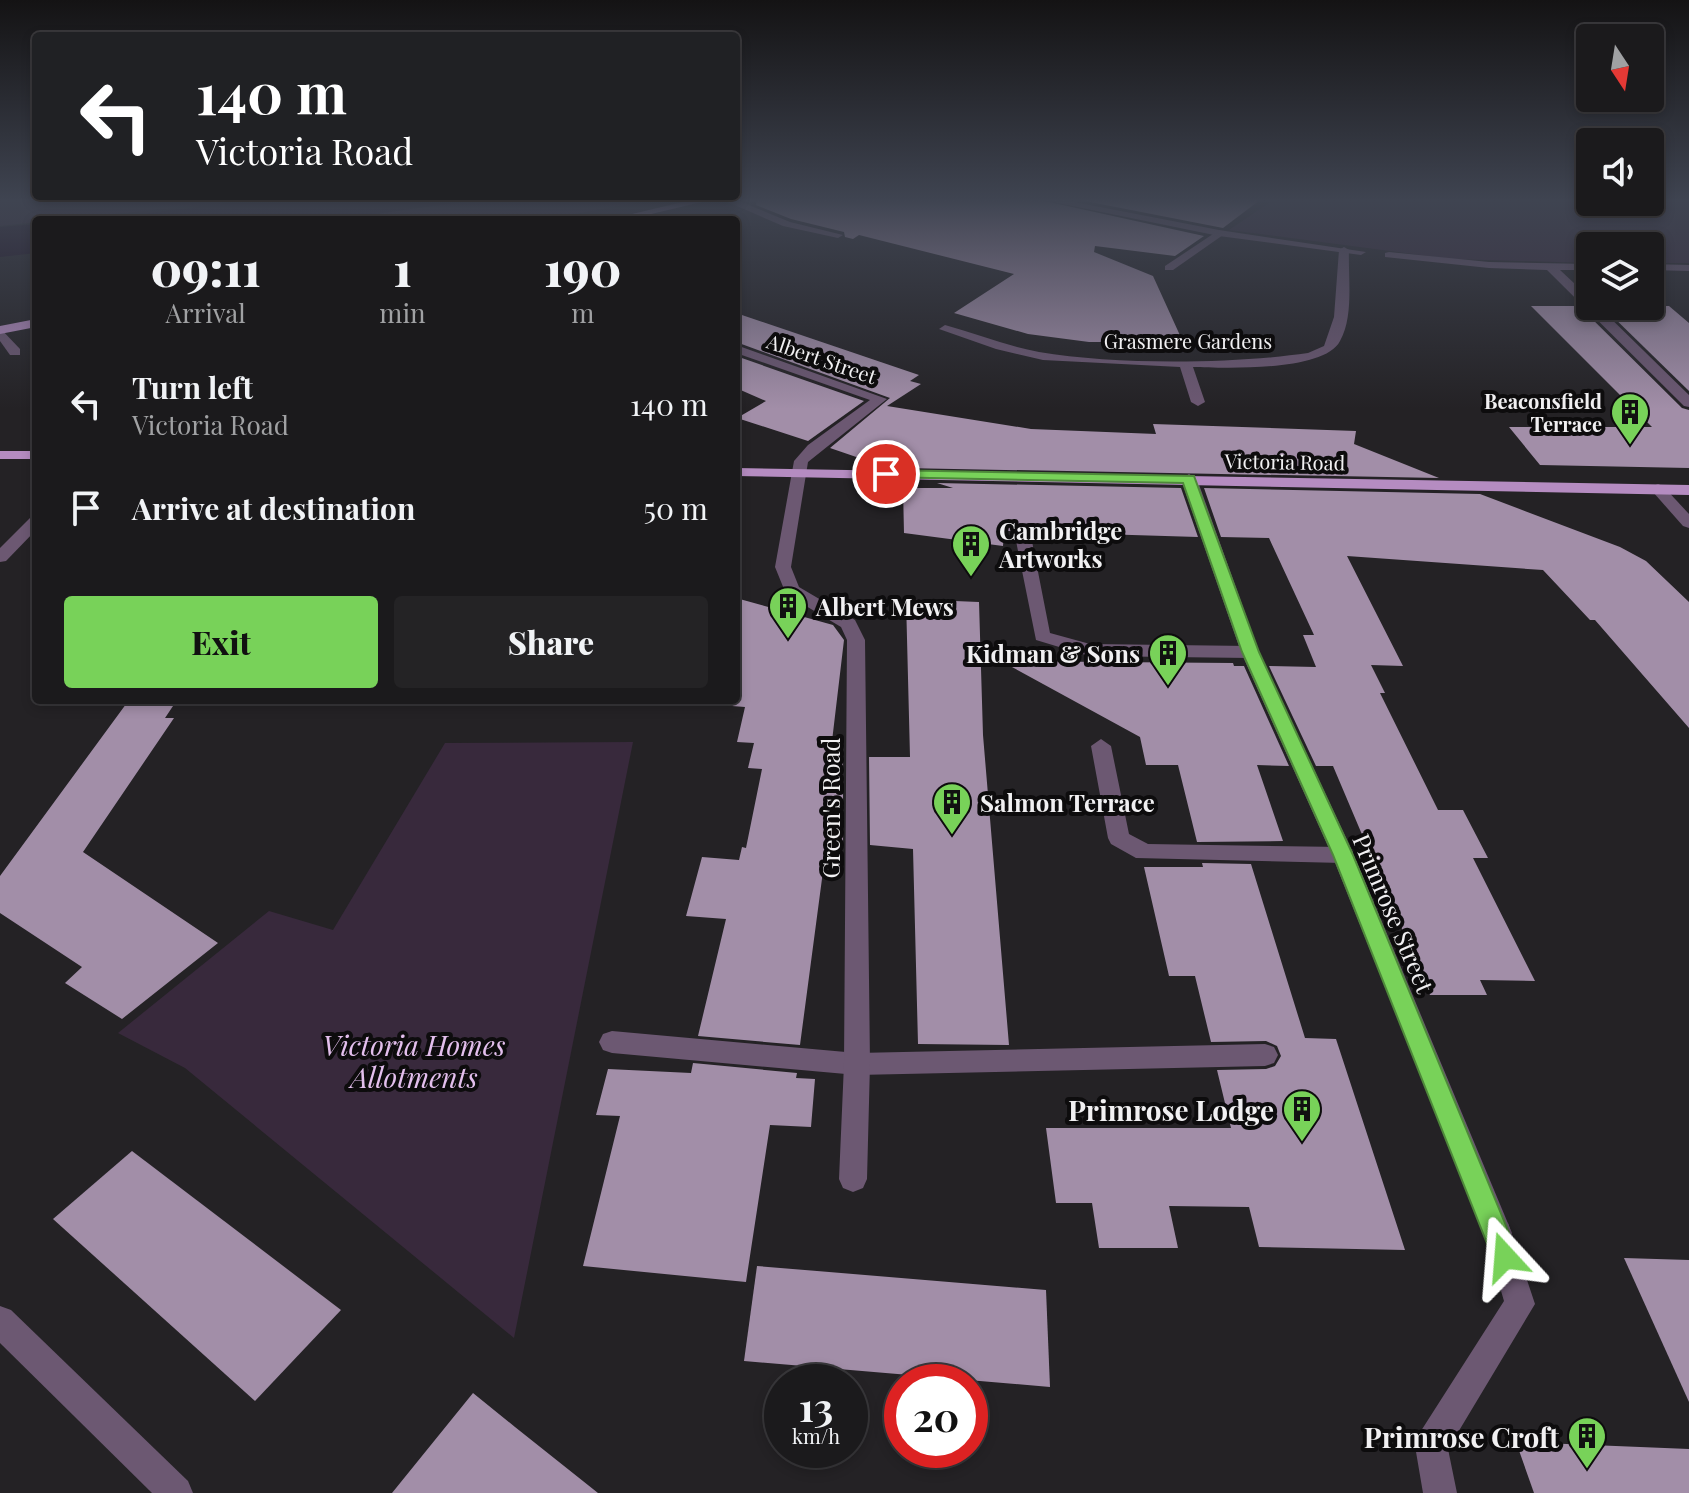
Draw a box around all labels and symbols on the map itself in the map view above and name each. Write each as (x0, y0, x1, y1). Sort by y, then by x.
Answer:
north arrow (1576, 24, 1664, 112)
street label: Albert Street (763, 326, 881, 390)
street label: Grasmere Gardens (1104, 327, 1272, 354)
place label: Beaconsfield Terrace (1484, 387, 1602, 437)
building icon: Beaconsfield Terrace (1609, 391, 1651, 446)
pin (852, 440, 920, 508)
street label: Victoria Road (1223, 446, 1346, 476)
place label: Cambridge Artworks (998, 514, 1122, 574)
building icon: Cambridge Artworks (950, 523, 992, 578)
building icon: Albert Mews (767, 585, 809, 640)
place label: Albert Mews (815, 590, 954, 622)
building icon: Kidman & Sons (1147, 632, 1189, 687)
place label: Kidman & Sons (966, 637, 1140, 669)
street label: Green's Road (814, 737, 846, 879)
building icon: Salmon Terrace (931, 781, 973, 836)
place label: Salmon Terrace (980, 786, 1155, 818)
street label: Primrose Street (1346, 829, 1442, 998)
park label: Victoria Homes Allotments (323, 1026, 506, 1095)
building icon: Primrose Lodge (1281, 1088, 1323, 1143)
place label: Primrose Lodge (1068, 1091, 1274, 1128)
position arrow (1463, 1215, 1547, 1299)
speed limit sign: 20 (884, 1364, 988, 1468)
building icon: Primrose Croft (1566, 1415, 1608, 1470)
place label: Primrose Croft (1364, 1418, 1559, 1455)

